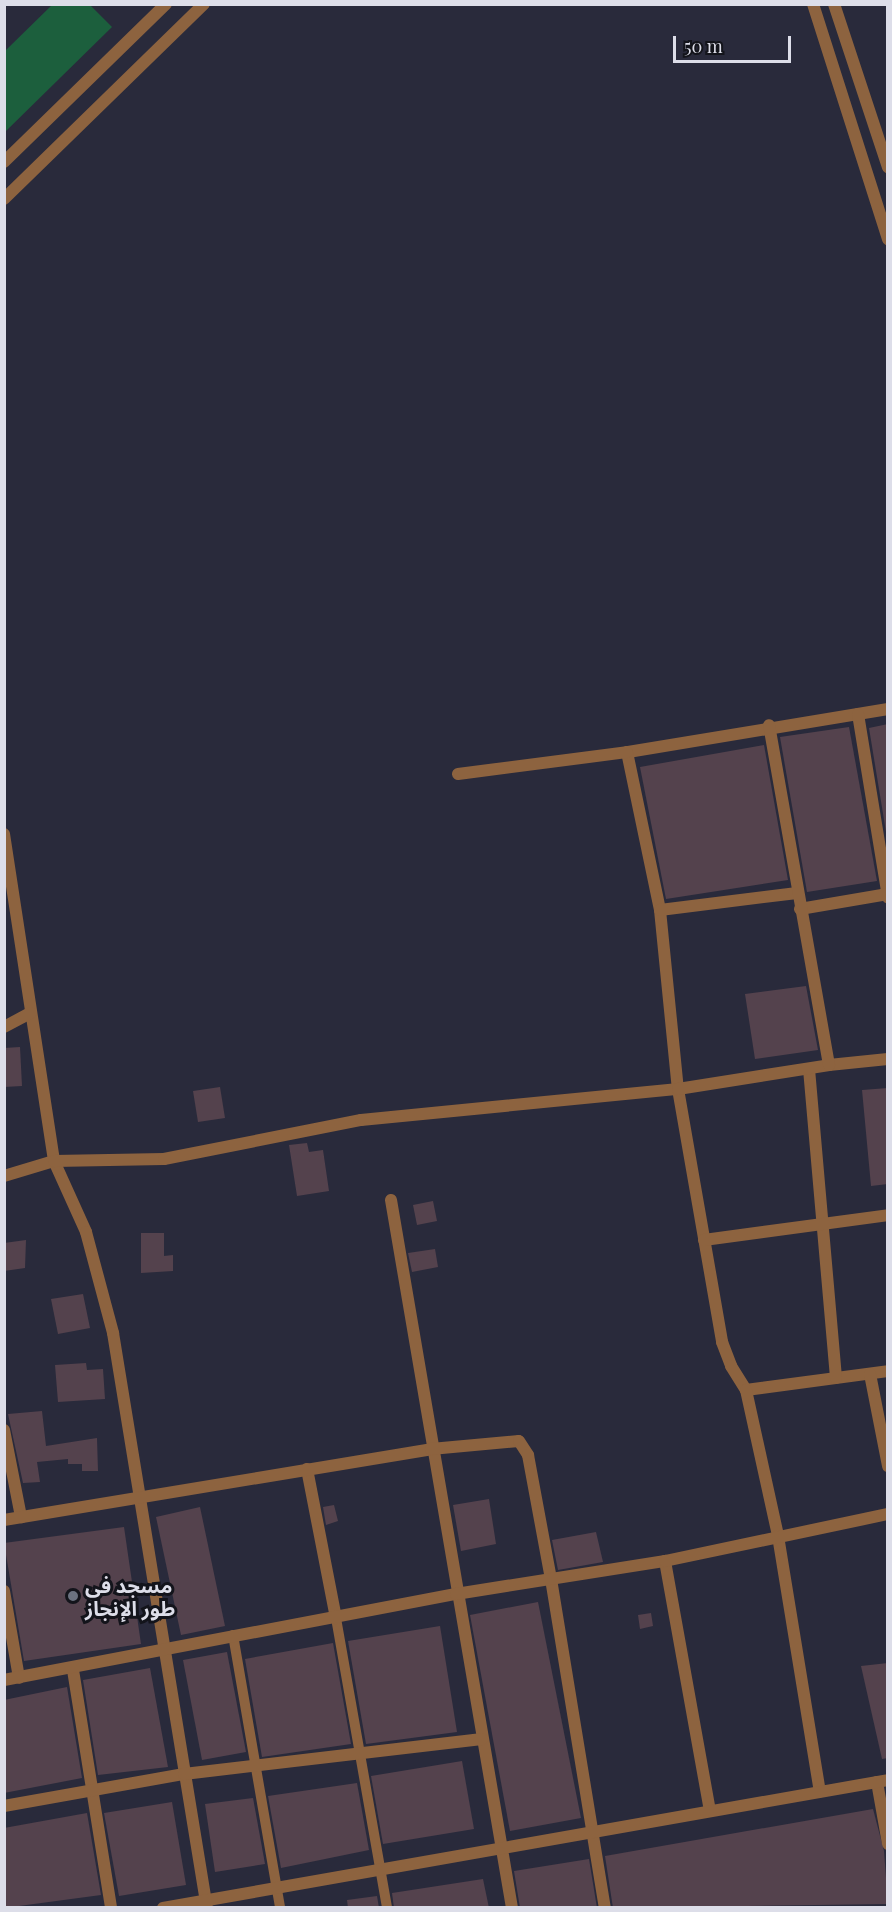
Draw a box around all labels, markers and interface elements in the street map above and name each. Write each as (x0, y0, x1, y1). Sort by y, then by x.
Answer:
scale bar (676, 24, 794, 62)
text: 50 m (684, 34, 723, 58)
place label: مسجد في طور الإنجاز (85, 1572, 175, 1619)
marker: مسجد في طور الإنجاز (66, 1589, 80, 1603)

